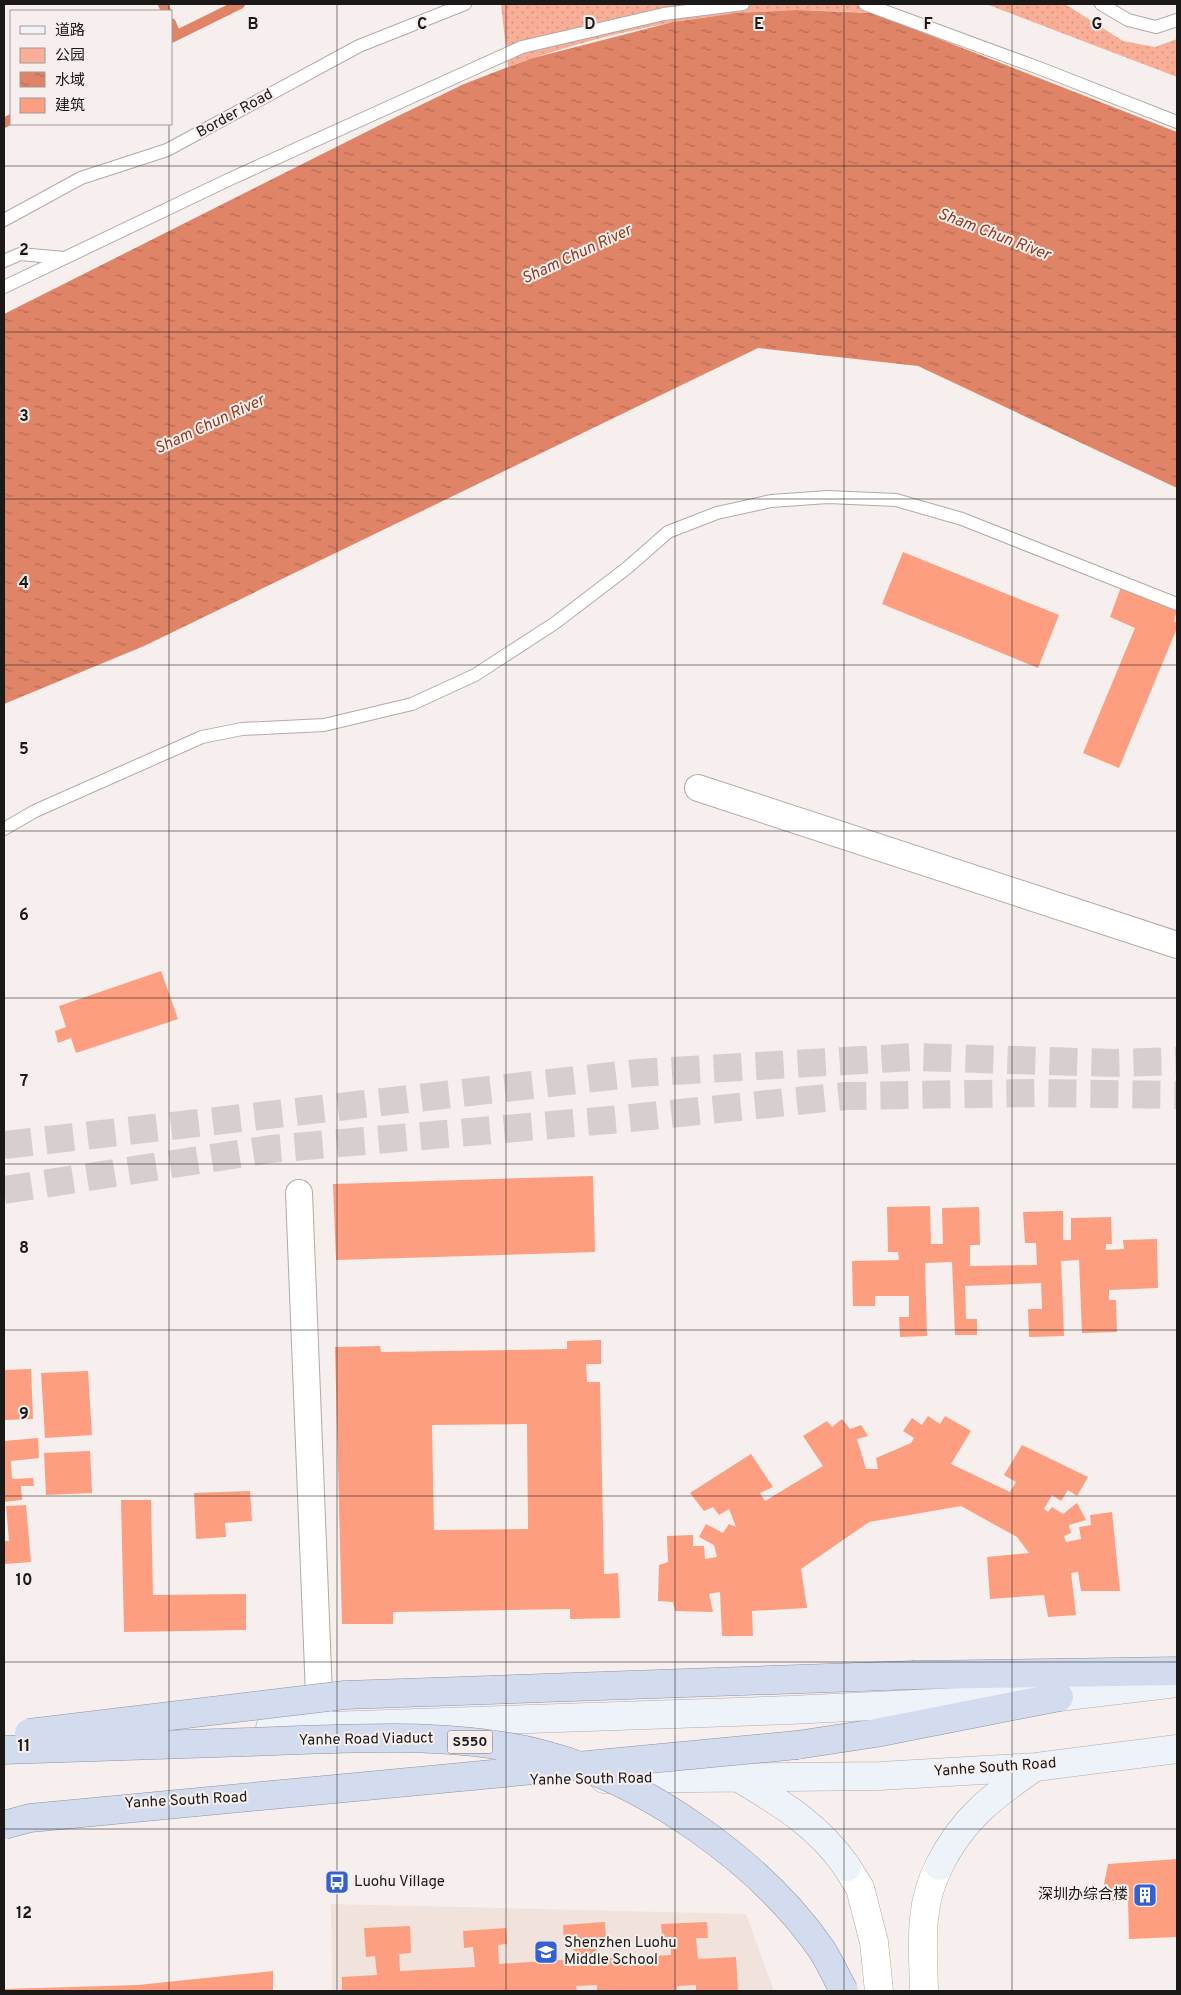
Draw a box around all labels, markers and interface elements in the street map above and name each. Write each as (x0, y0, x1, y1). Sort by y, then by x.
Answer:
legend (10, 10, 172, 125)
text: B (247, 15, 259, 35)
text: C (417, 15, 427, 35)
text: D (584, 15, 596, 35)
text: E (754, 15, 764, 35)
text: F (923, 15, 933, 35)
text: G (1092, 15, 1102, 35)
text: 道路 (55, 22, 85, 41)
text: 公园 (55, 47, 85, 66)
text: 水域 (55, 72, 85, 91)
street label: Border Road (193, 85, 277, 143)
text: 建筑 (55, 97, 85, 116)
water label: Sham Chun River (935, 204, 1055, 266)
water label: Sham Chun River (519, 220, 637, 289)
text: 2 (19, 241, 29, 261)
water label: Sham Chun River (152, 390, 270, 459)
text: 3 (19, 407, 29, 427)
text: 4 (19, 574, 29, 594)
text: 5 (19, 740, 29, 760)
text: 6 (19, 906, 29, 926)
text: 7 (20, 1072, 28, 1092)
text: 8 (19, 1239, 29, 1259)
text: 9 (19, 1405, 29, 1425)
text: 10 (16, 1571, 32, 1591)
street label: Yanhe Road Viaduct (299, 1729, 433, 1751)
road number: S550 (448, 1730, 492, 1754)
text: 11 (18, 1737, 30, 1757)
street label: Yanhe South Road (933, 1754, 1057, 1782)
street label: Yanhe South Road (529, 1769, 653, 1791)
street label: Yanhe South Road (124, 1788, 248, 1814)
bus stop icon: Luohu Village (324, 1869, 350, 1895)
place label: Luohu Village (354, 1873, 445, 1892)
building icon: 深圳办综合楼 (1132, 1882, 1158, 1908)
place label: 深圳办综合楼 (1038, 1886, 1128, 1905)
text: 12 (16, 1904, 32, 1924)
place label: Shenzhen Luohu Middle School (564, 1934, 677, 1970)
school or university icon: Shenzhen Luohu Middle School (533, 1939, 559, 1965)

